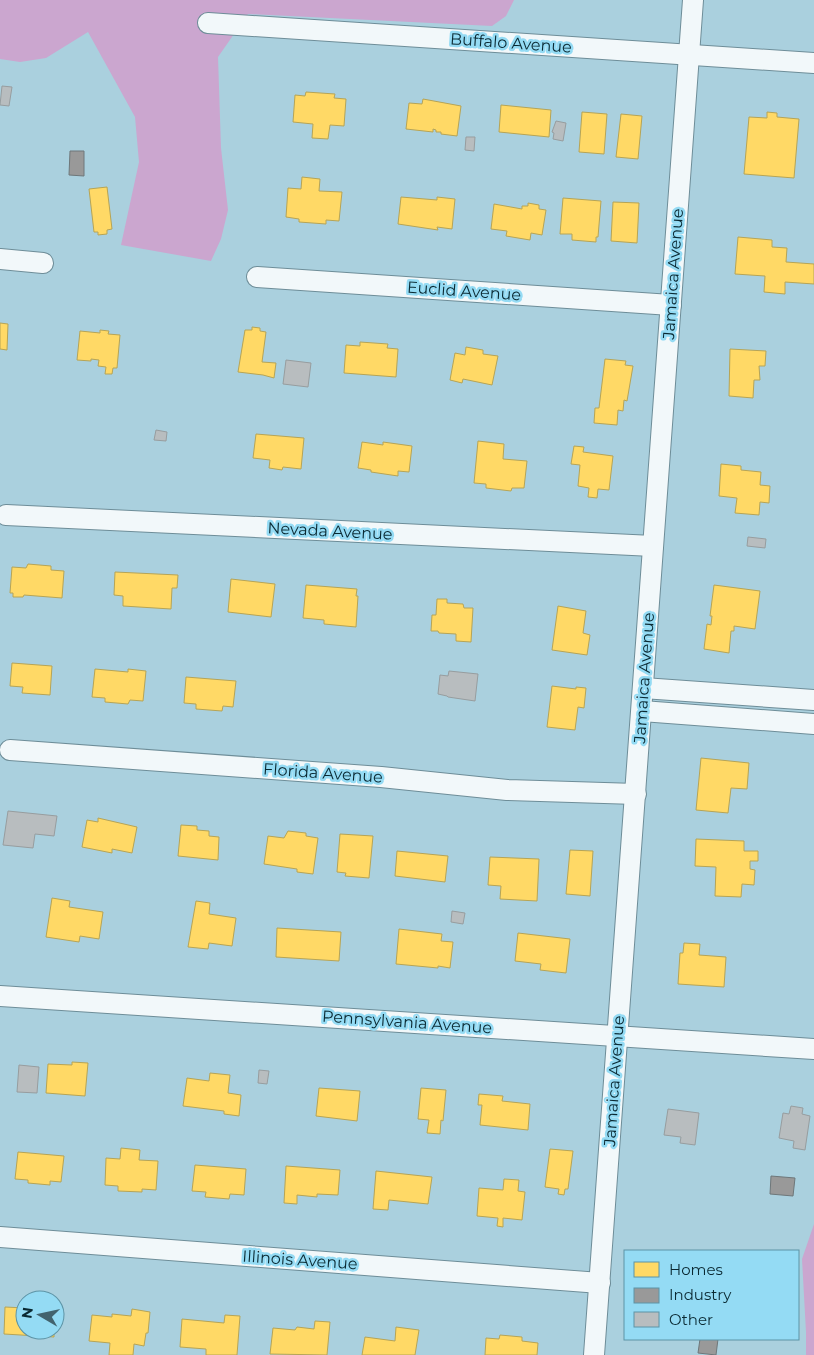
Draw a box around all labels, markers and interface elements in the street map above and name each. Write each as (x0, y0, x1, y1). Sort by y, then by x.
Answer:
street label: Buffalo Avenue (450, 29, 572, 57)
street label: Jamaica Avenue (659, 208, 687, 341)
street label: Euclid Avenue (406, 278, 522, 304)
street label: Nevada Avenue (267, 518, 393, 544)
street label: Jamaica Avenue (630, 612, 658, 745)
street label: Florida Avenue (263, 759, 383, 787)
street label: Pennsylvania Avenue (321, 1007, 493, 1037)
street label: Jamaica Avenue (600, 1015, 628, 1148)
street label: Illinois Avenue (242, 1247, 358, 1273)
legend (624, 1250, 799, 1340)
text: Homes (669, 1260, 723, 1279)
text: Industry (669, 1285, 732, 1304)
north arrow (15, 1290, 65, 1340)
text: N (17, 1306, 37, 1320)
text: Other (669, 1310, 713, 1329)

